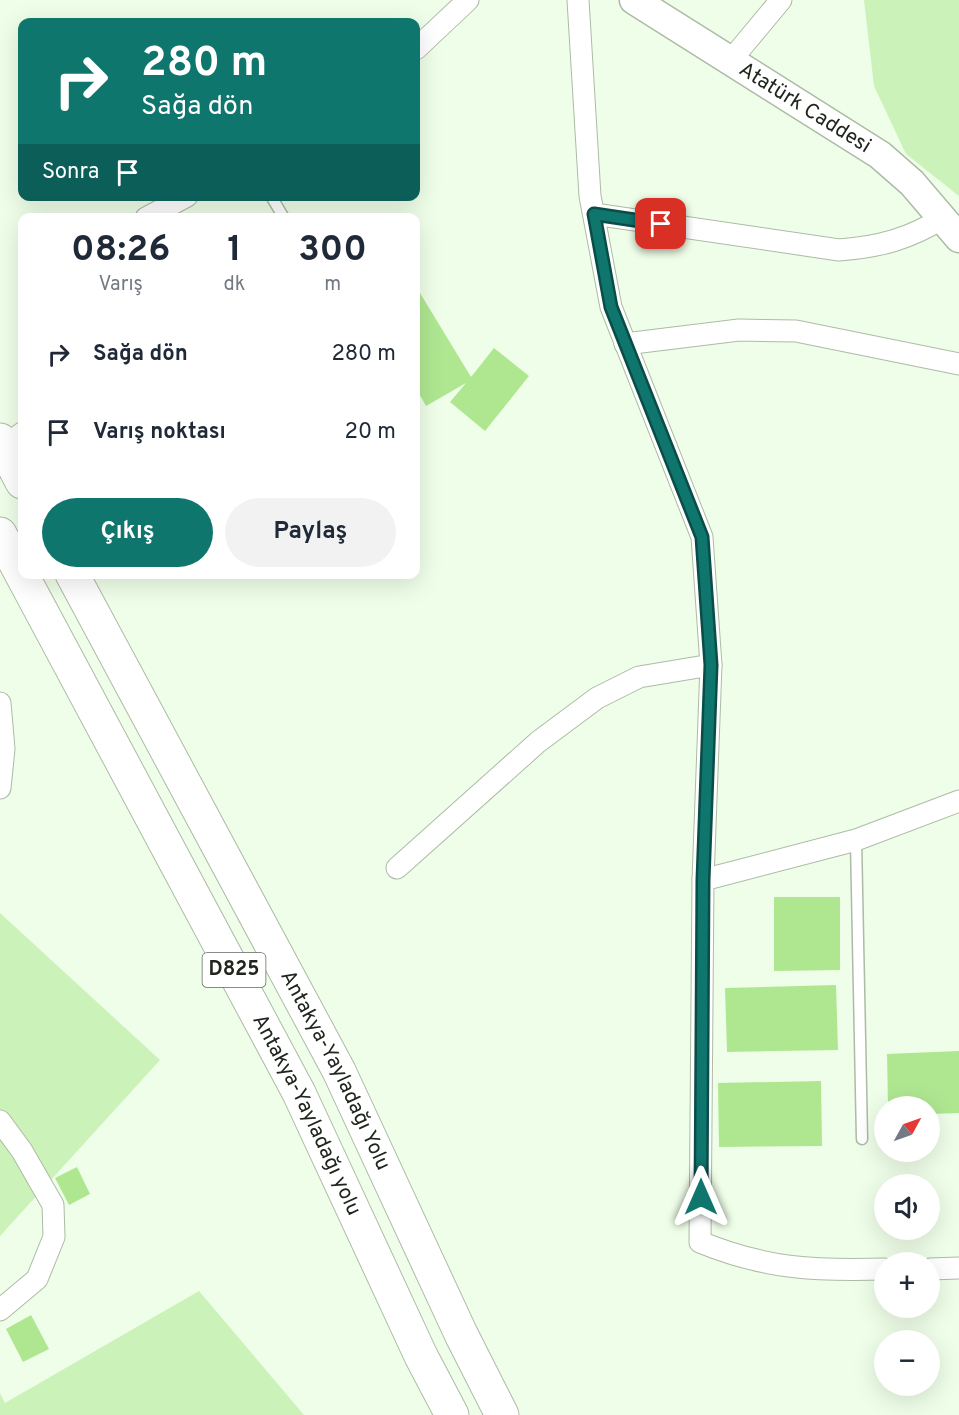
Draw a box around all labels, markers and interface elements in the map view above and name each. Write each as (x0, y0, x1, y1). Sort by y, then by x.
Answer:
text: 280 m (141, 38, 267, 91)
icon: right (42, 42, 120, 120)
street label: Atatürk Caddesi (734, 56, 876, 159)
text: Sağa dön (141, 90, 253, 124)
icon: arrive (111, 156, 144, 189)
text: Sonra (42, 159, 99, 186)
pin (635, 198, 686, 249)
icon: arrive (644, 207, 677, 240)
text: 08:26 (71, 228, 170, 274)
text: 1 (227, 228, 242, 274)
text: 300 (298, 228, 367, 274)
text: Varış (98, 272, 143, 298)
text: dk (223, 272, 245, 298)
text: m (324, 272, 341, 298)
icon: right (42, 338, 75, 371)
text: Sağa dön (93, 341, 188, 368)
text: 280 m (331, 341, 396, 368)
icon: arrive (42, 416, 75, 449)
text: Varış noktası (93, 419, 226, 446)
text: 20 m (345, 419, 396, 446)
button: Çıkış (42, 498, 213, 567)
button: Paylaş (225, 498, 396, 567)
road number: D825 (202, 953, 266, 987)
street label: Antakya-Yayladağı Yolu (274, 966, 397, 1175)
street label: Antakya-Yayladağı yolu (246, 1010, 367, 1220)
north arrow (874, 1096, 940, 1162)
map controls (874, 1096, 940, 1396)
position arrow (669, 1165, 733, 1229)
button: sound (874, 1174, 940, 1240)
button: + (874, 1252, 940, 1318)
button: − (874, 1330, 940, 1396)

